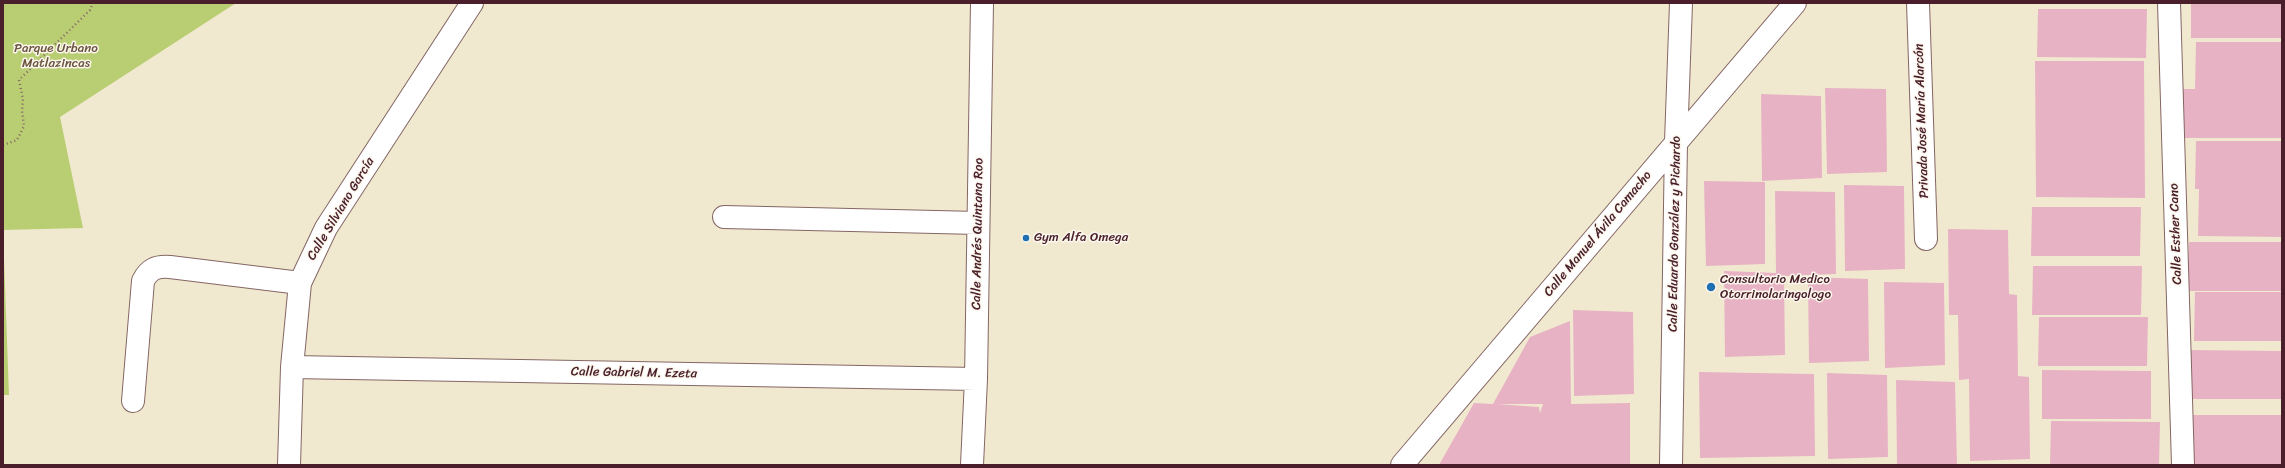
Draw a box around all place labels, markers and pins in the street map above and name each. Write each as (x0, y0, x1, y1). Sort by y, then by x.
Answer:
place label: Gym Alfa Omega (1034, 230, 1128, 246)
marker: Gym Alfa Omega (1021, 233, 1031, 243)
place label: Consultorio Medico Otorrinolaringologo (1720, 272, 1831, 303)
marker: Consultorio Medico Otorrinolaringologo (1705, 281, 1717, 293)

